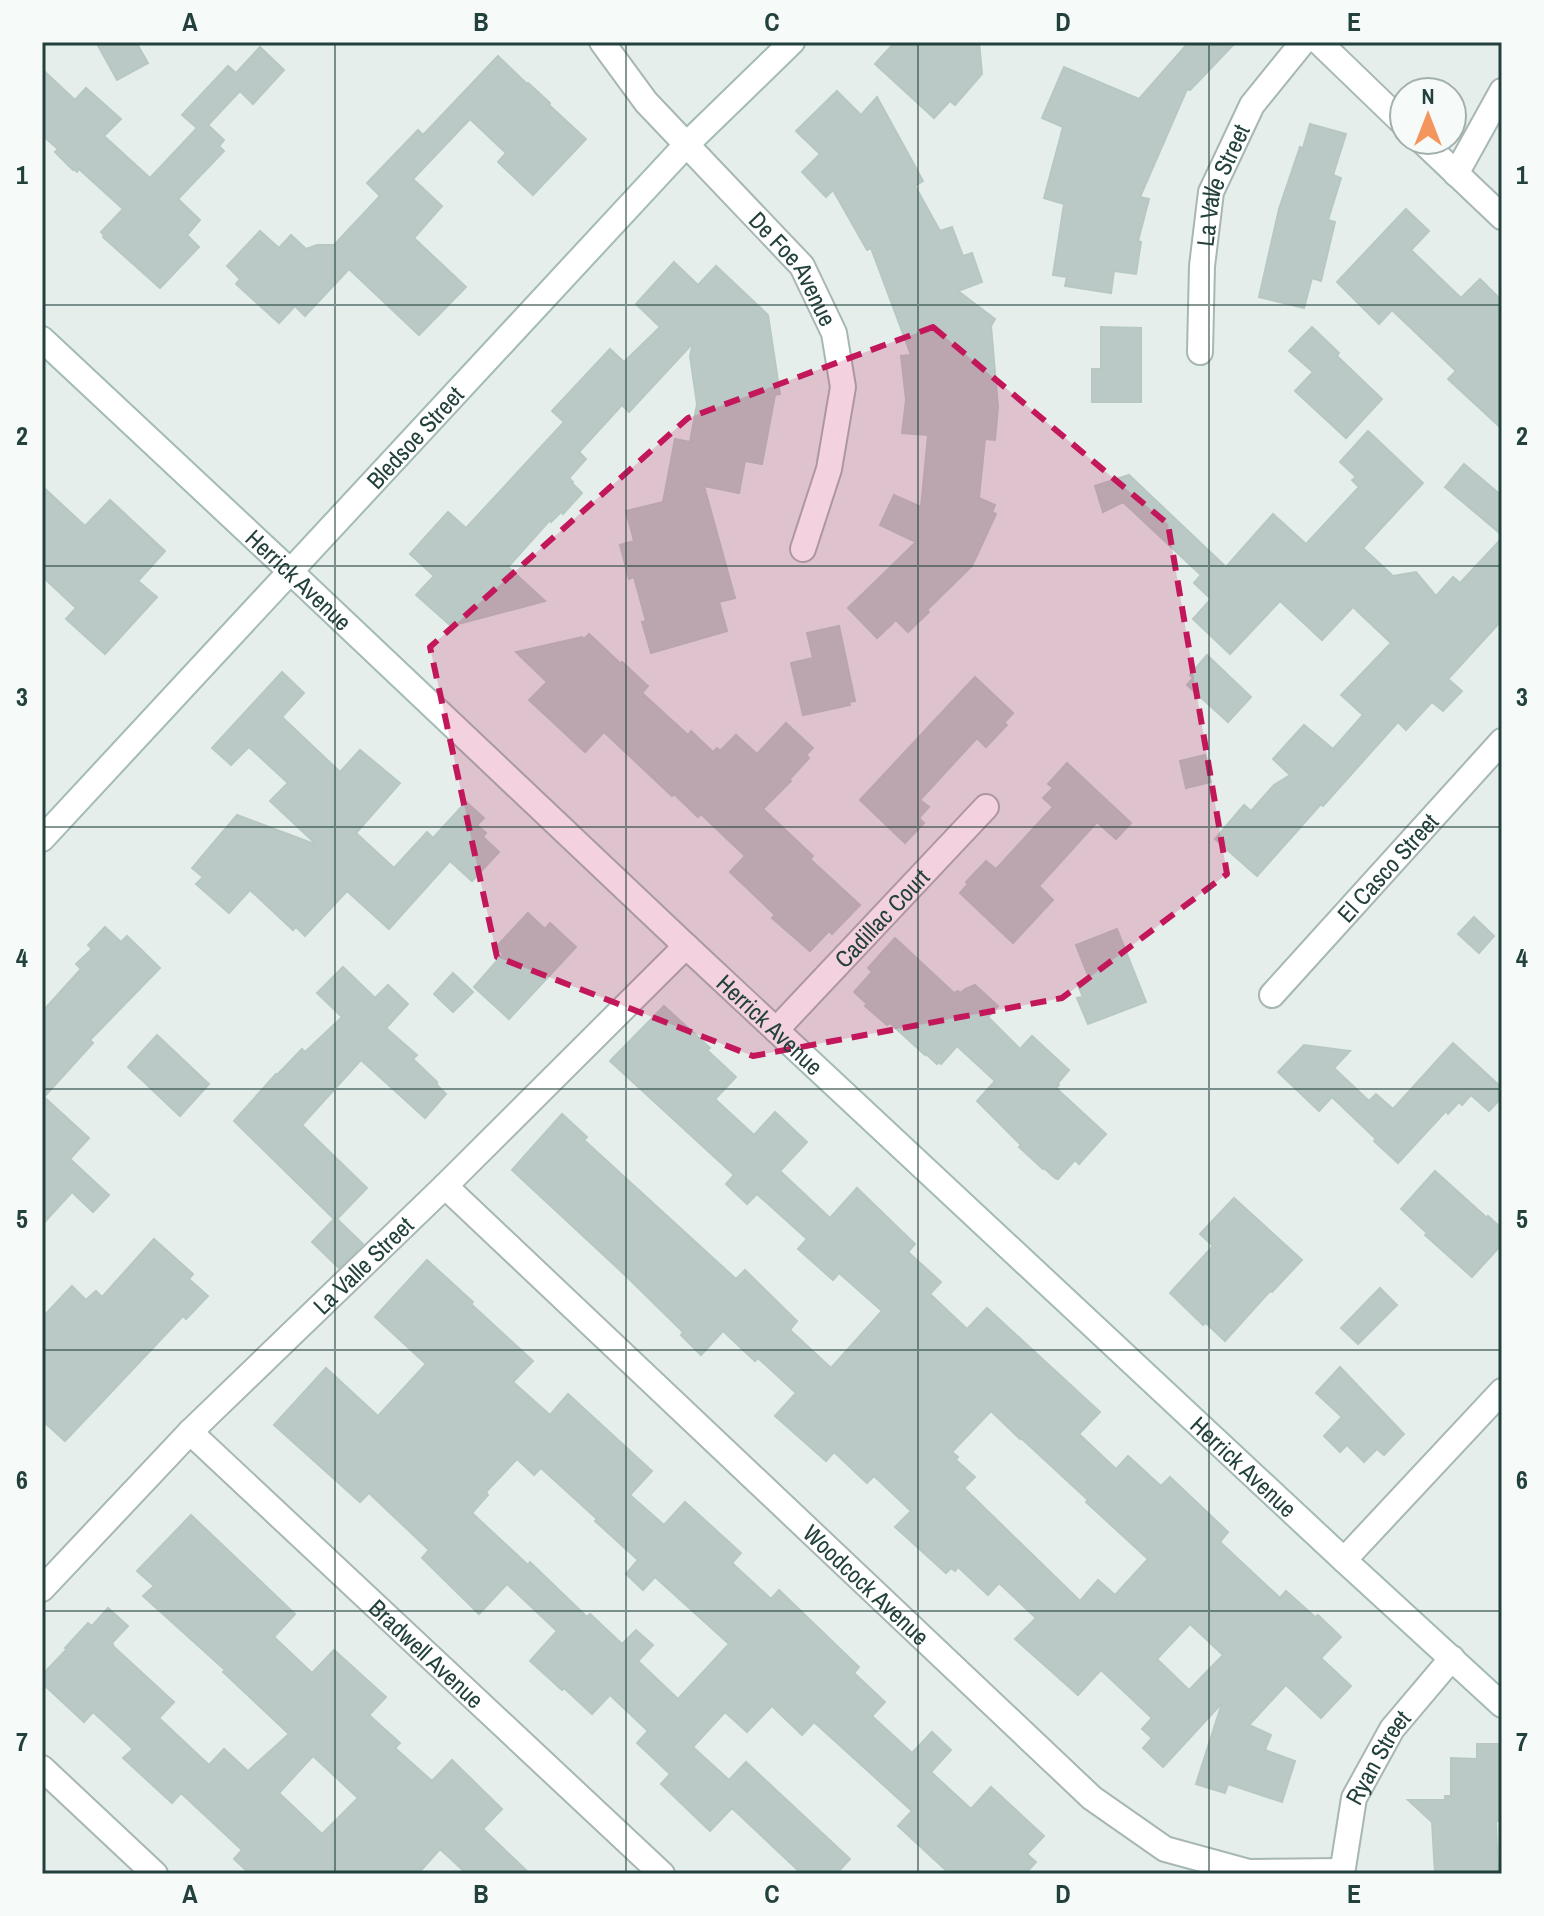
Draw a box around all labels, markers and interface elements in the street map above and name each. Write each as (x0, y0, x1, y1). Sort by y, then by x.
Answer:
text: A (182, 4, 198, 39)
text: B (473, 4, 489, 39)
text: C (764, 4, 780, 39)
text: D (1055, 4, 1071, 39)
text: E (1347, 4, 1361, 39)
north arrow (1388, 76, 1468, 156)
text: N (1421, 81, 1435, 111)
street label: La Valle Street (1189, 118, 1257, 248)
text: 1 (16, 157, 28, 192)
text: 1 (1516, 157, 1528, 192)
street label: De Foe Avenue (742, 204, 844, 331)
street label: Bledsoe Street (359, 379, 471, 496)
text: 2 (16, 418, 28, 453)
text: 2 (1516, 418, 1528, 453)
street label: Herrick Avenue (239, 522, 359, 637)
text: 3 (16, 679, 28, 714)
text: 3 (1516, 679, 1528, 714)
street label: El Casco Street (1330, 806, 1446, 929)
street label: Cadillac Court (827, 861, 936, 974)
text: 4 (16, 940, 28, 975)
text: 4 (1516, 940, 1528, 975)
street label: Herrick Avenue (710, 967, 830, 1082)
text: 5 (16, 1201, 28, 1236)
text: 5 (1516, 1201, 1528, 1236)
street label: La Valle Street (306, 1209, 420, 1321)
street label: Herrick Avenue (1184, 1409, 1304, 1524)
text: 6 (16, 1462, 28, 1497)
text: 6 (1516, 1462, 1528, 1497)
street label: Woodcock Avenue (796, 1517, 936, 1652)
street label: Bradwell Avenue (362, 1592, 491, 1715)
street label: Ryan Street (1338, 1703, 1418, 1810)
text: 7 (16, 1724, 28, 1759)
text: 7 (1516, 1724, 1528, 1759)
text: A (182, 1876, 198, 1911)
text: B (473, 1876, 489, 1911)
text: C (764, 1876, 780, 1911)
text: D (1055, 1876, 1071, 1911)
text: E (1347, 1876, 1361, 1911)

